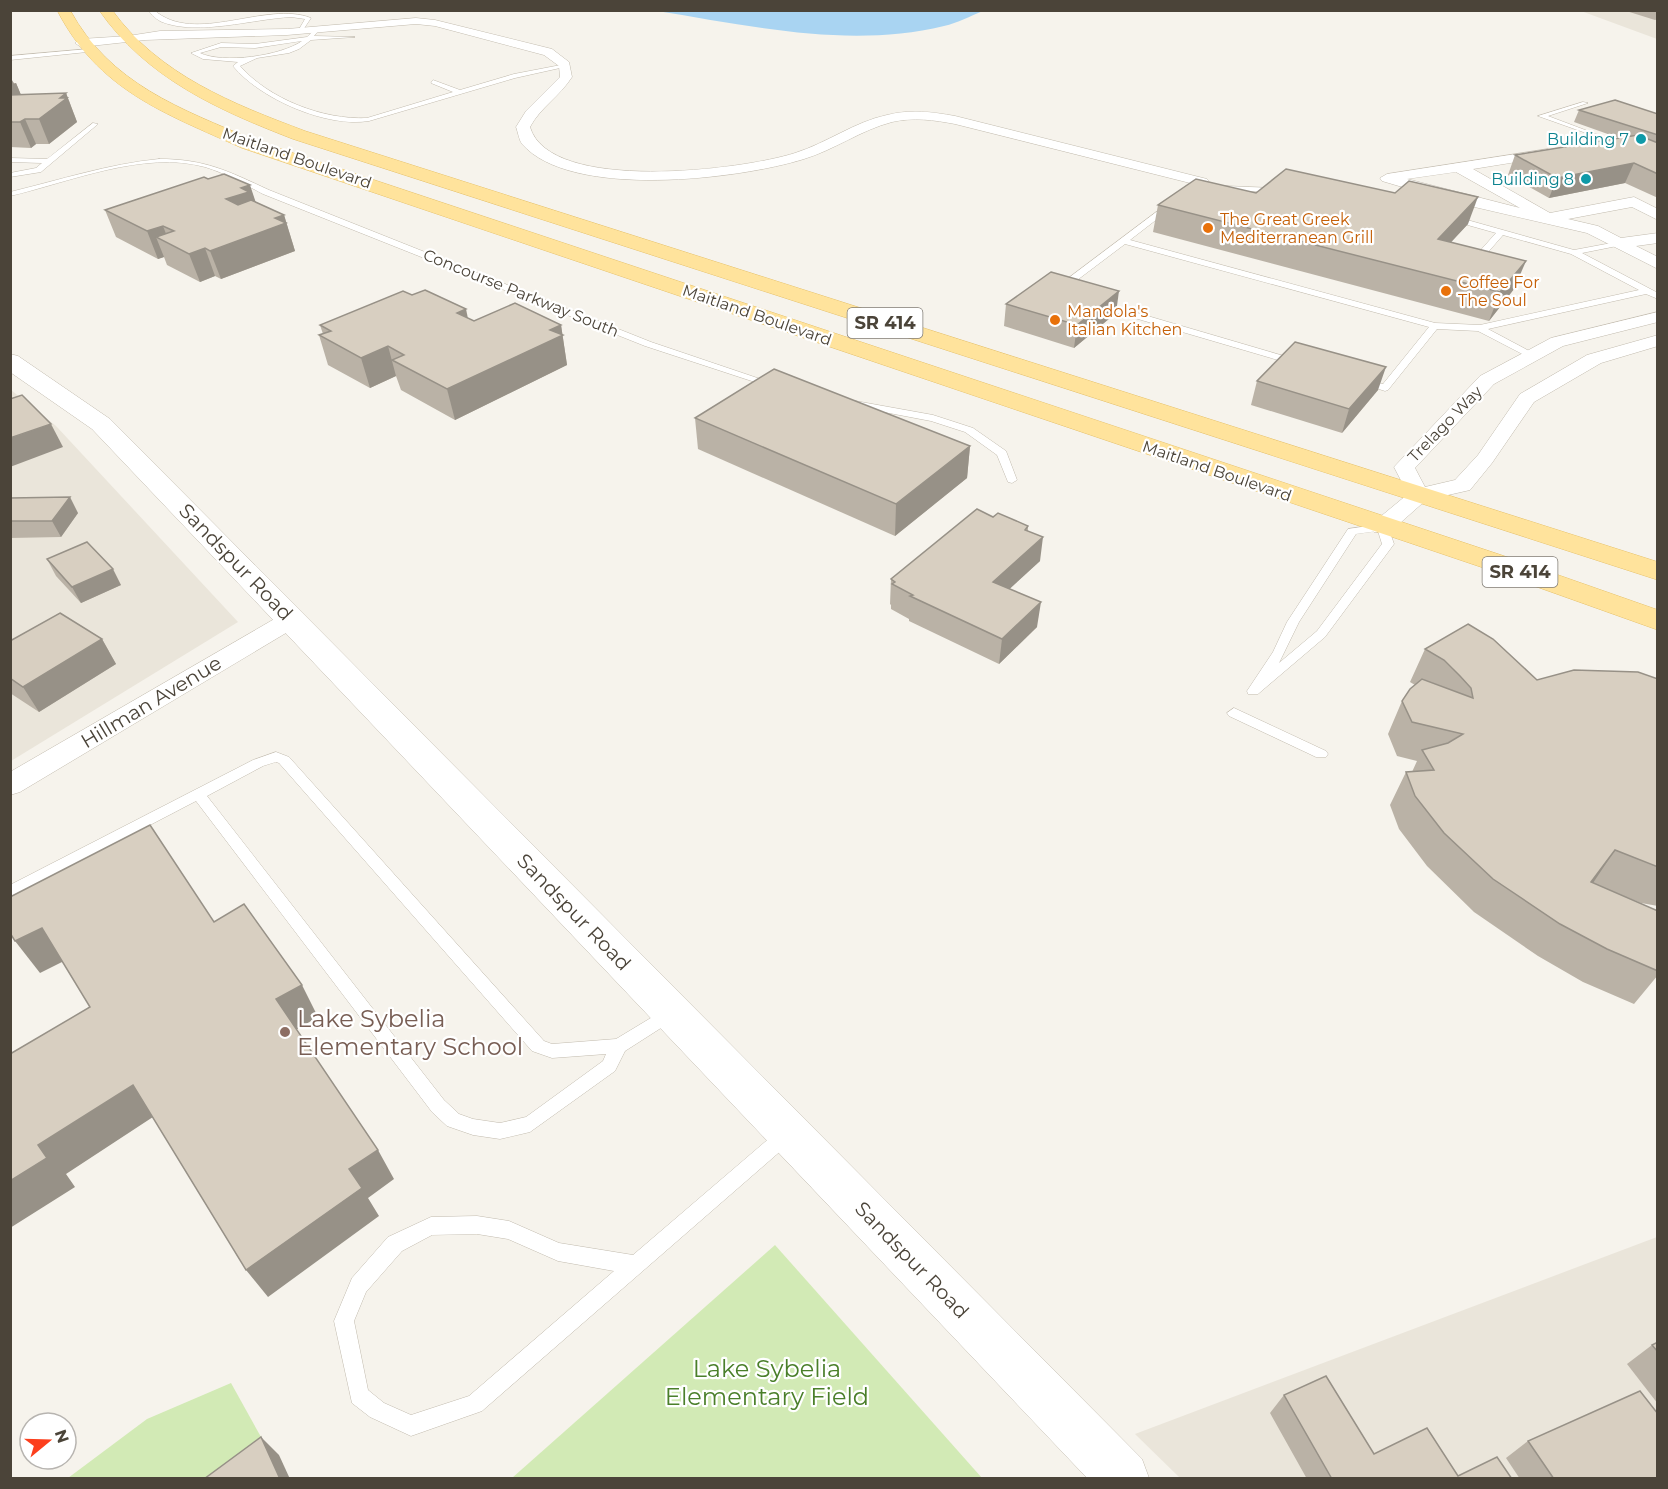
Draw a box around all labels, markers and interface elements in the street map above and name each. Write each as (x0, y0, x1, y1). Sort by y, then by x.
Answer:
street label: Maitland Boulevard (220, 124, 374, 192)
place label: Building 7 (1547, 130, 1629, 149)
marker: Building 7 (1634, 132, 1648, 146)
place label: Building 8 (1491, 170, 1574, 189)
marker: Building 8 (1579, 172, 1593, 186)
place label: The Great Greek Mediterranean Grill (1220, 210, 1374, 247)
marker: The Great Greek Mediterranean Grill (1201, 221, 1215, 235)
street label: Concourse Parkway South (420, 245, 622, 341)
place label: Coffee For The Soul (1458, 273, 1540, 310)
street label: Maitland Boulevard (680, 281, 834, 349)
marker: Coffee For The Soul (1439, 284, 1453, 298)
place label: Mandola's Italian Kitchen (1067, 302, 1182, 339)
road number: SR 414 (848, 308, 922, 338)
marker: Mandola's Italian Kitchen (1048, 313, 1062, 327)
street label: Trelago Way (1404, 382, 1486, 466)
street label: Maitland Boulevard (1140, 437, 1294, 505)
street label: Sandspur Road (174, 498, 298, 626)
road number: SR 414 (1482, 557, 1558, 587)
street label: Hillman Avenue (76, 651, 226, 753)
street label: Sandspur Road (512, 848, 636, 976)
place label: Lake Sybelia Elementary School (297, 1004, 523, 1061)
marker: Lake Sybelia Elementary School (278, 1025, 292, 1039)
street label: Sandspur Road (850, 1196, 974, 1324)
park label: Lake Sybelia Elementary Field (665, 1354, 869, 1411)
north arrow (18, 1411, 78, 1471)
text: N (51, 1427, 73, 1445)

